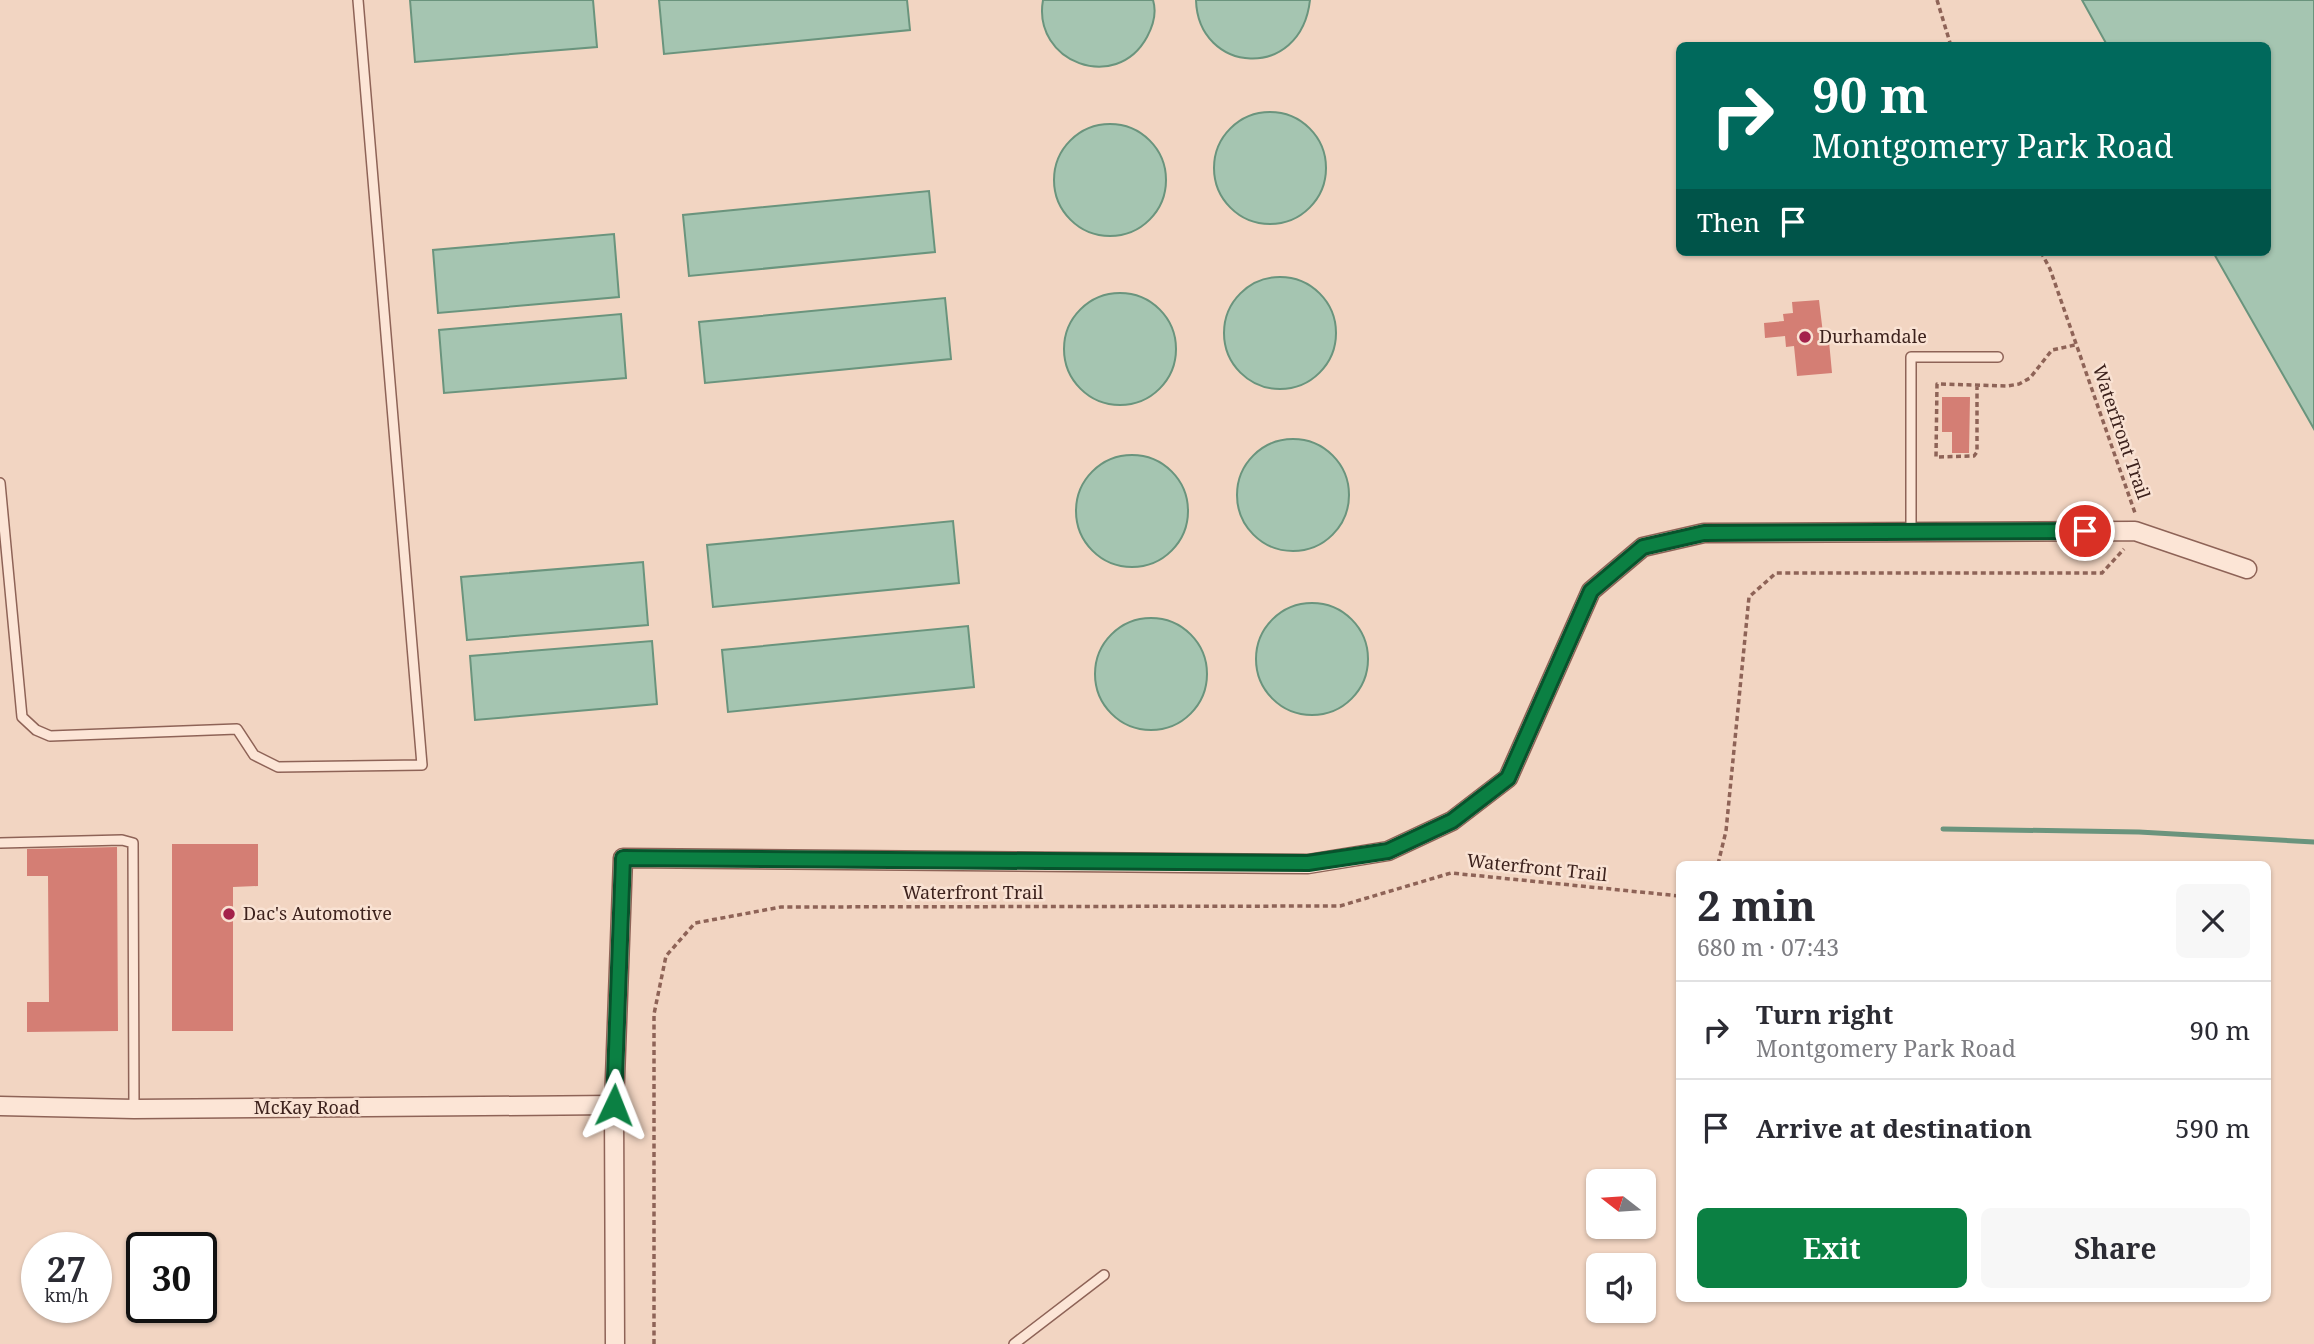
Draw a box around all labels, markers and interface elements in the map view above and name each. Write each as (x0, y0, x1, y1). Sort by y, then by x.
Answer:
text: 90 m (1812, 61, 1928, 127)
icon: right (1697, 70, 1788, 161)
text: Montgomery Park Road (1812, 124, 2173, 167)
icon: arrive (1774, 203, 1812, 241)
text: Then (1697, 204, 1760, 240)
place label: Durhamdale (1819, 324, 1927, 348)
marker: Durhamdale (1797, 329, 1813, 345)
street label: Waterfront Trail (2088, 361, 2156, 503)
pin (2055, 501, 2115, 561)
icon: arrive (2066, 512, 2104, 550)
street label: Waterfront Trail (1466, 848, 1609, 886)
text: 2 min (1697, 876, 1816, 933)
street label: Waterfront Trail (903, 880, 1044, 904)
button: close (2176, 884, 2250, 958)
place label: Dac's Automotive (243, 901, 392, 925)
marker: Dac's Automotive (221, 906, 237, 922)
text: 680 m · 07:43 (1697, 931, 1839, 963)
text: Turn right (1756, 996, 1893, 1032)
icon: right (1697, 1011, 1735, 1049)
text: 90 m (2190, 1012, 2250, 1048)
text: Montgomery Park Road (1756, 1032, 2016, 1064)
position arrow (577, 1068, 651, 1142)
street label: McKay Road (254, 1095, 360, 1119)
icon: arrive (1697, 1109, 1735, 1147)
text: Arrive at destination (1756, 1110, 2032, 1146)
text: 590 m (2175, 1110, 2250, 1146)
north arrow (1586, 1169, 1656, 1239)
map controls (1586, 1169, 1656, 1323)
button: Exit (1697, 1208, 1967, 1288)
button: Share (1981, 1208, 2250, 1288)
speed limit sign: 30 (126, 1232, 217, 1323)
text: 27 (47, 1245, 86, 1292)
button: sound (1586, 1253, 1656, 1323)
text: km/h (44, 1283, 89, 1307)

